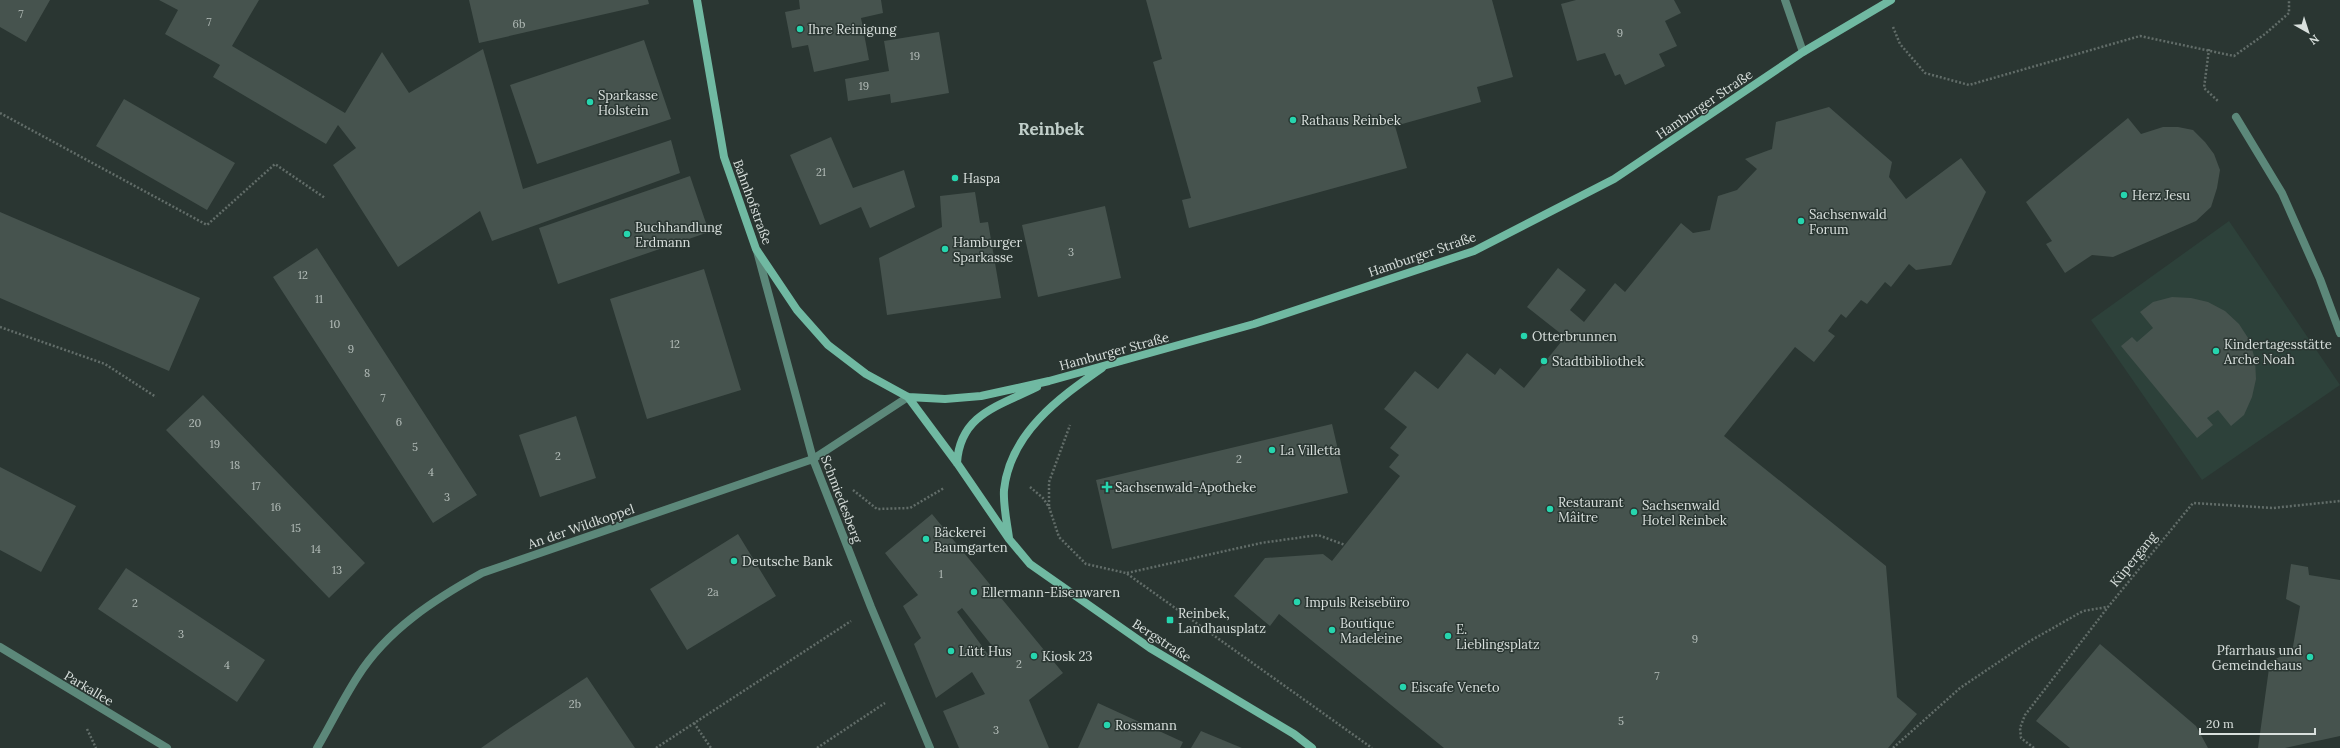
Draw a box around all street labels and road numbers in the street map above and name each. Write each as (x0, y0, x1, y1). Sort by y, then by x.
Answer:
street label: Hamburger Straße (1653, 66, 1756, 143)
street label: Bahnhofstraße (729, 157, 776, 247)
street label: Hamburger Straße (1366, 228, 1478, 281)
street label: Hamburger Straße (1057, 329, 1171, 374)
street label: Schmiedesberg (817, 453, 866, 546)
street label: An der Wildkoppel (525, 500, 637, 553)
street label: Küpergang (2106, 528, 2161, 590)
street label: Bergstraße (1129, 615, 1194, 666)
street label: Parkallee (61, 667, 117, 710)

